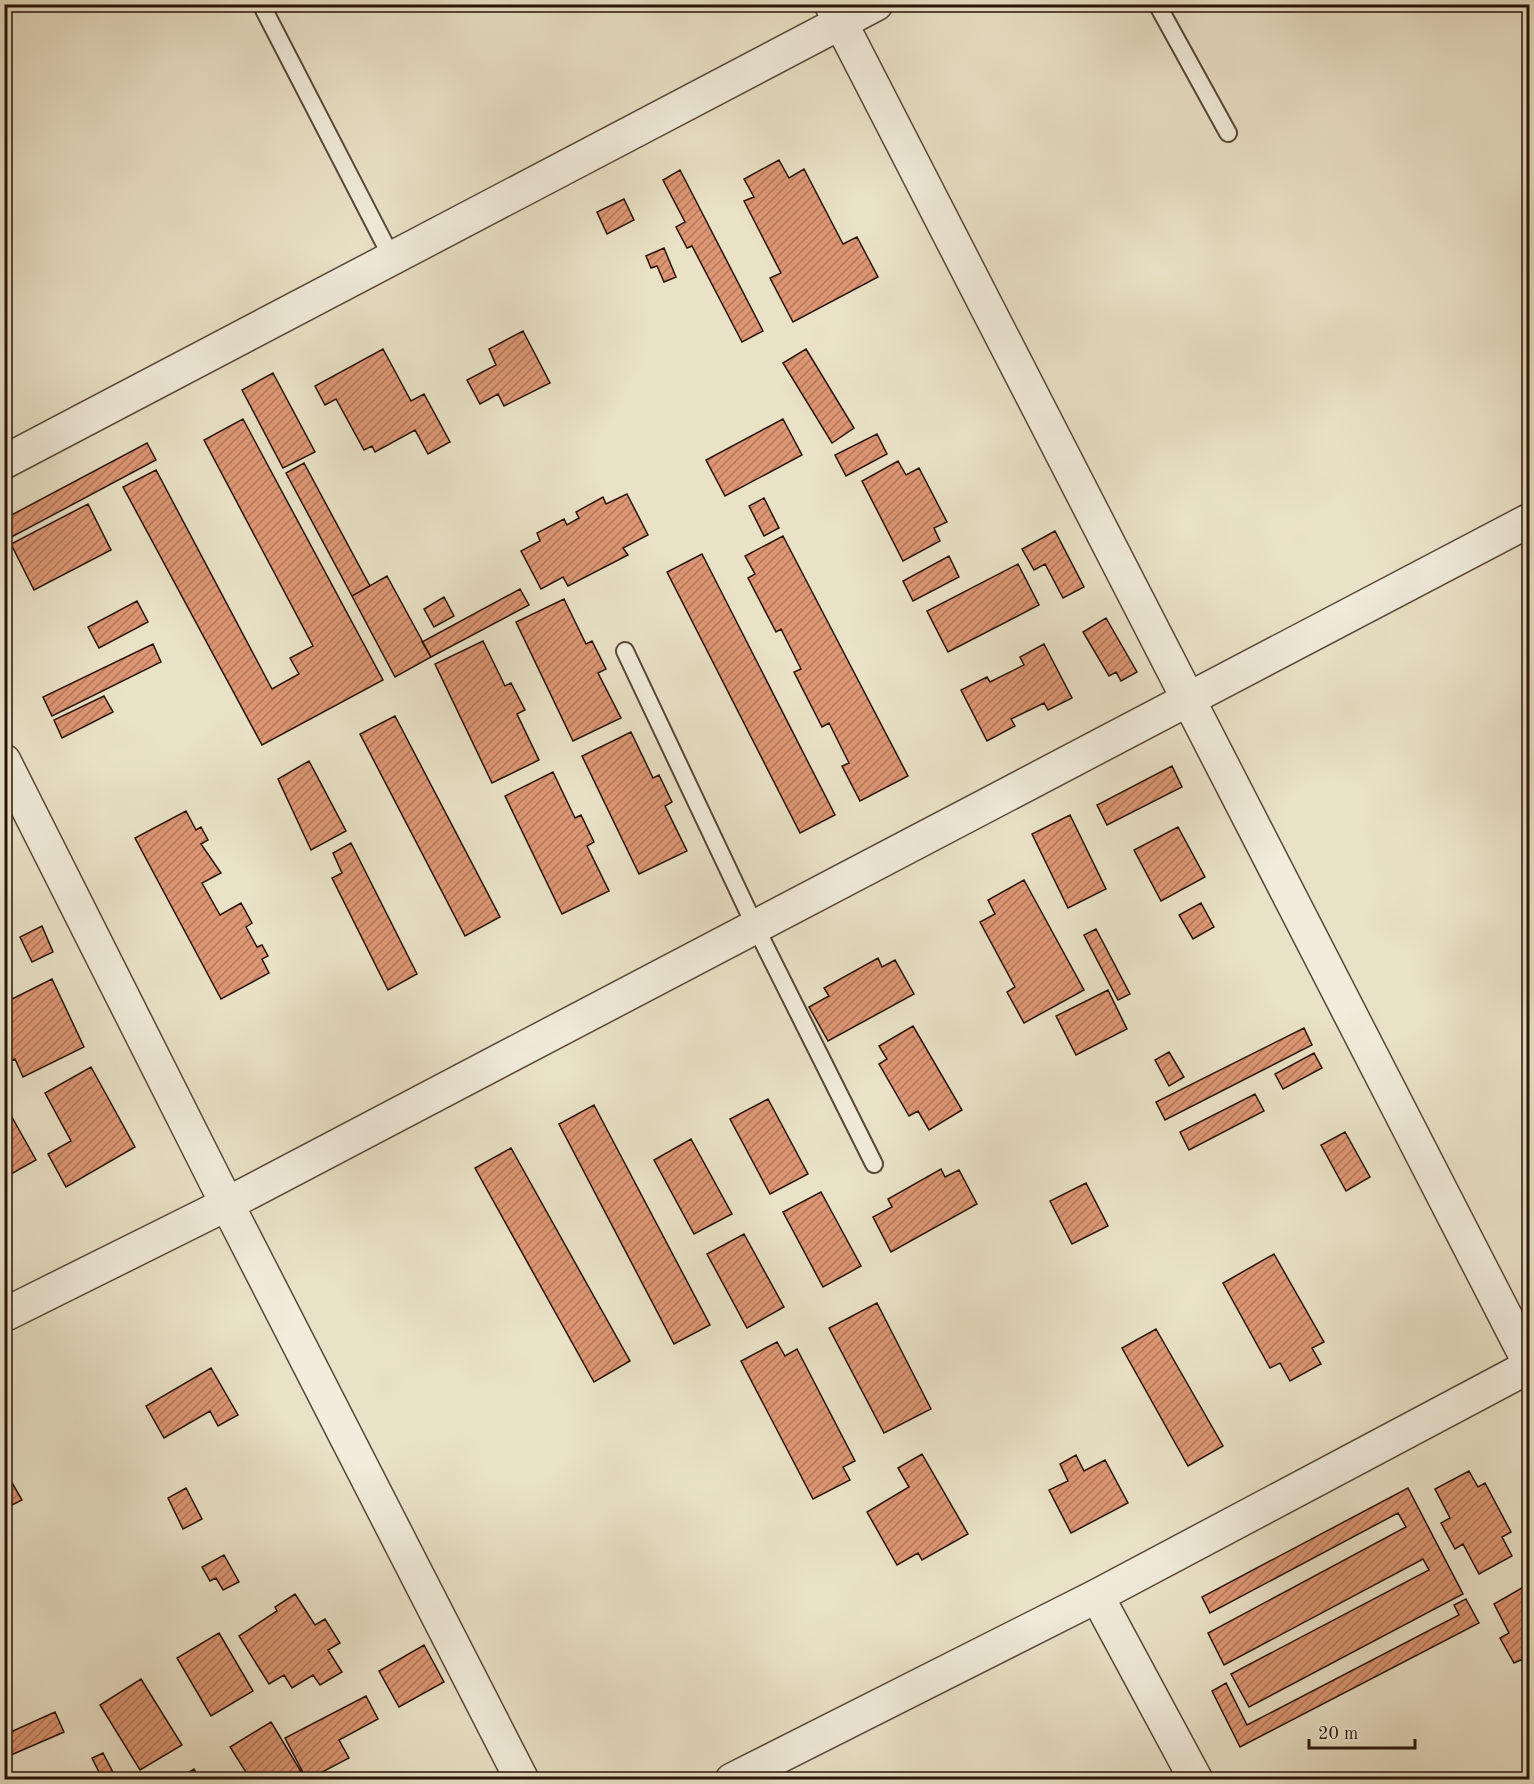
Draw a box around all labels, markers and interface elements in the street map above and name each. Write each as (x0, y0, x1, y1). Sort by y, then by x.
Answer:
scale bar (1309, 1712, 1416, 1750)
text: 20 m (1318, 1725, 1358, 1743)

